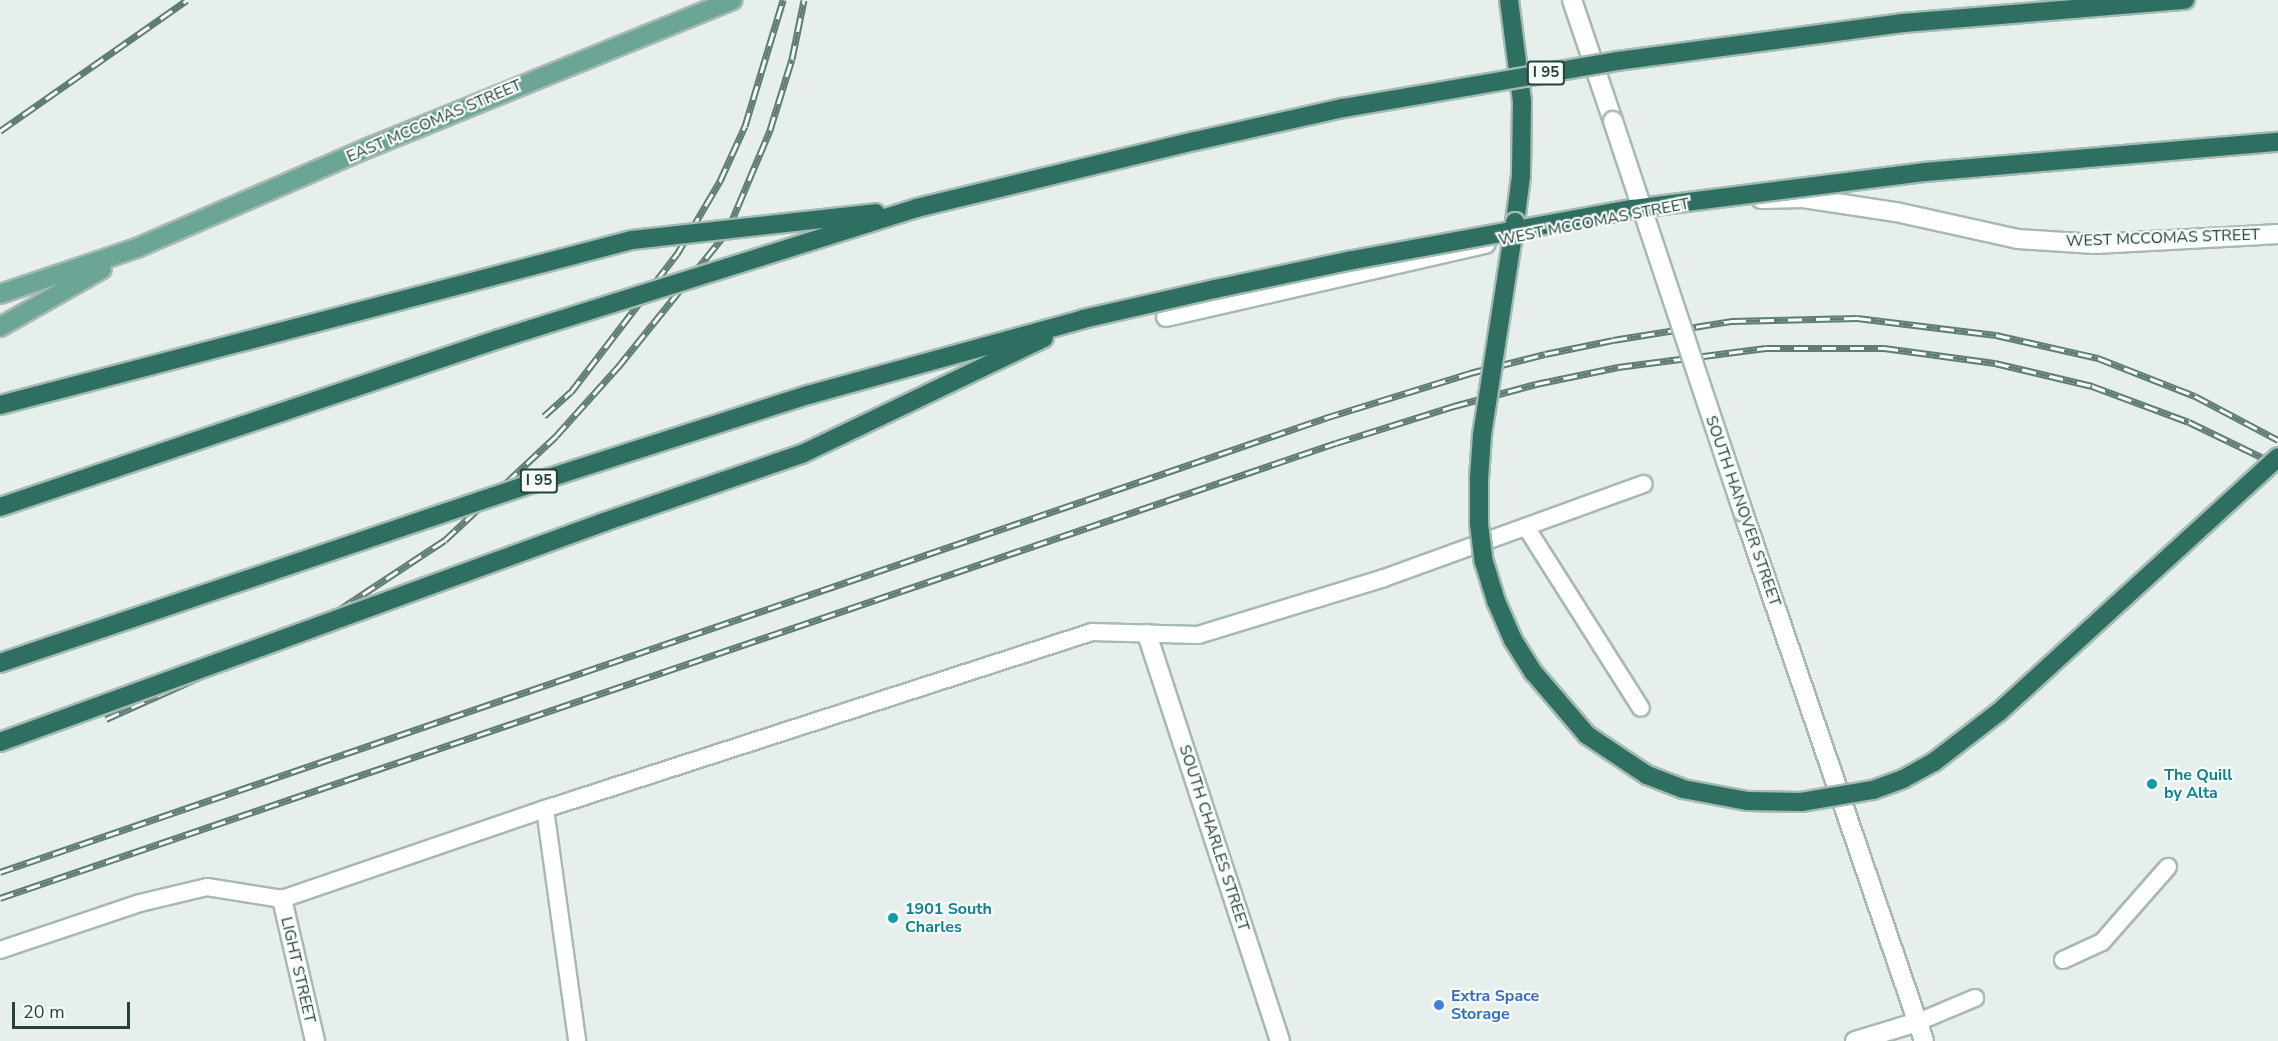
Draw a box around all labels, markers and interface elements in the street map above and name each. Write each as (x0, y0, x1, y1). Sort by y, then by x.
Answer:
road number: I 95 (1526, 61, 1566, 85)
street label: EAST MCCOMAS STREET (344, 75, 524, 167)
street label: WEST MCCOMAS STREET (1497, 194, 1691, 250)
street label: WEST MCCOMAS STREET (2066, 225, 2260, 251)
street label: SOUTH HANOVER STREET (1701, 413, 1785, 609)
road number: I 95 (520, 469, 558, 493)
street label: SOUTH CHARLES STREET (1175, 742, 1253, 934)
place label: The Quill by Alta (2164, 765, 2232, 803)
marker: The Quill by Alta (2145, 777, 2159, 791)
place label: 1901 South Charles (905, 899, 992, 937)
marker: 1901 South Charles (886, 911, 900, 925)
street label: LIGHT STREET (276, 915, 320, 1025)
place label: Extra Space Storage (1451, 986, 1539, 1024)
scale bar (15, 990, 134, 1028)
marker: Extra Space Storage (1432, 998, 1446, 1012)
text: 20 m (23, 1000, 65, 1024)

